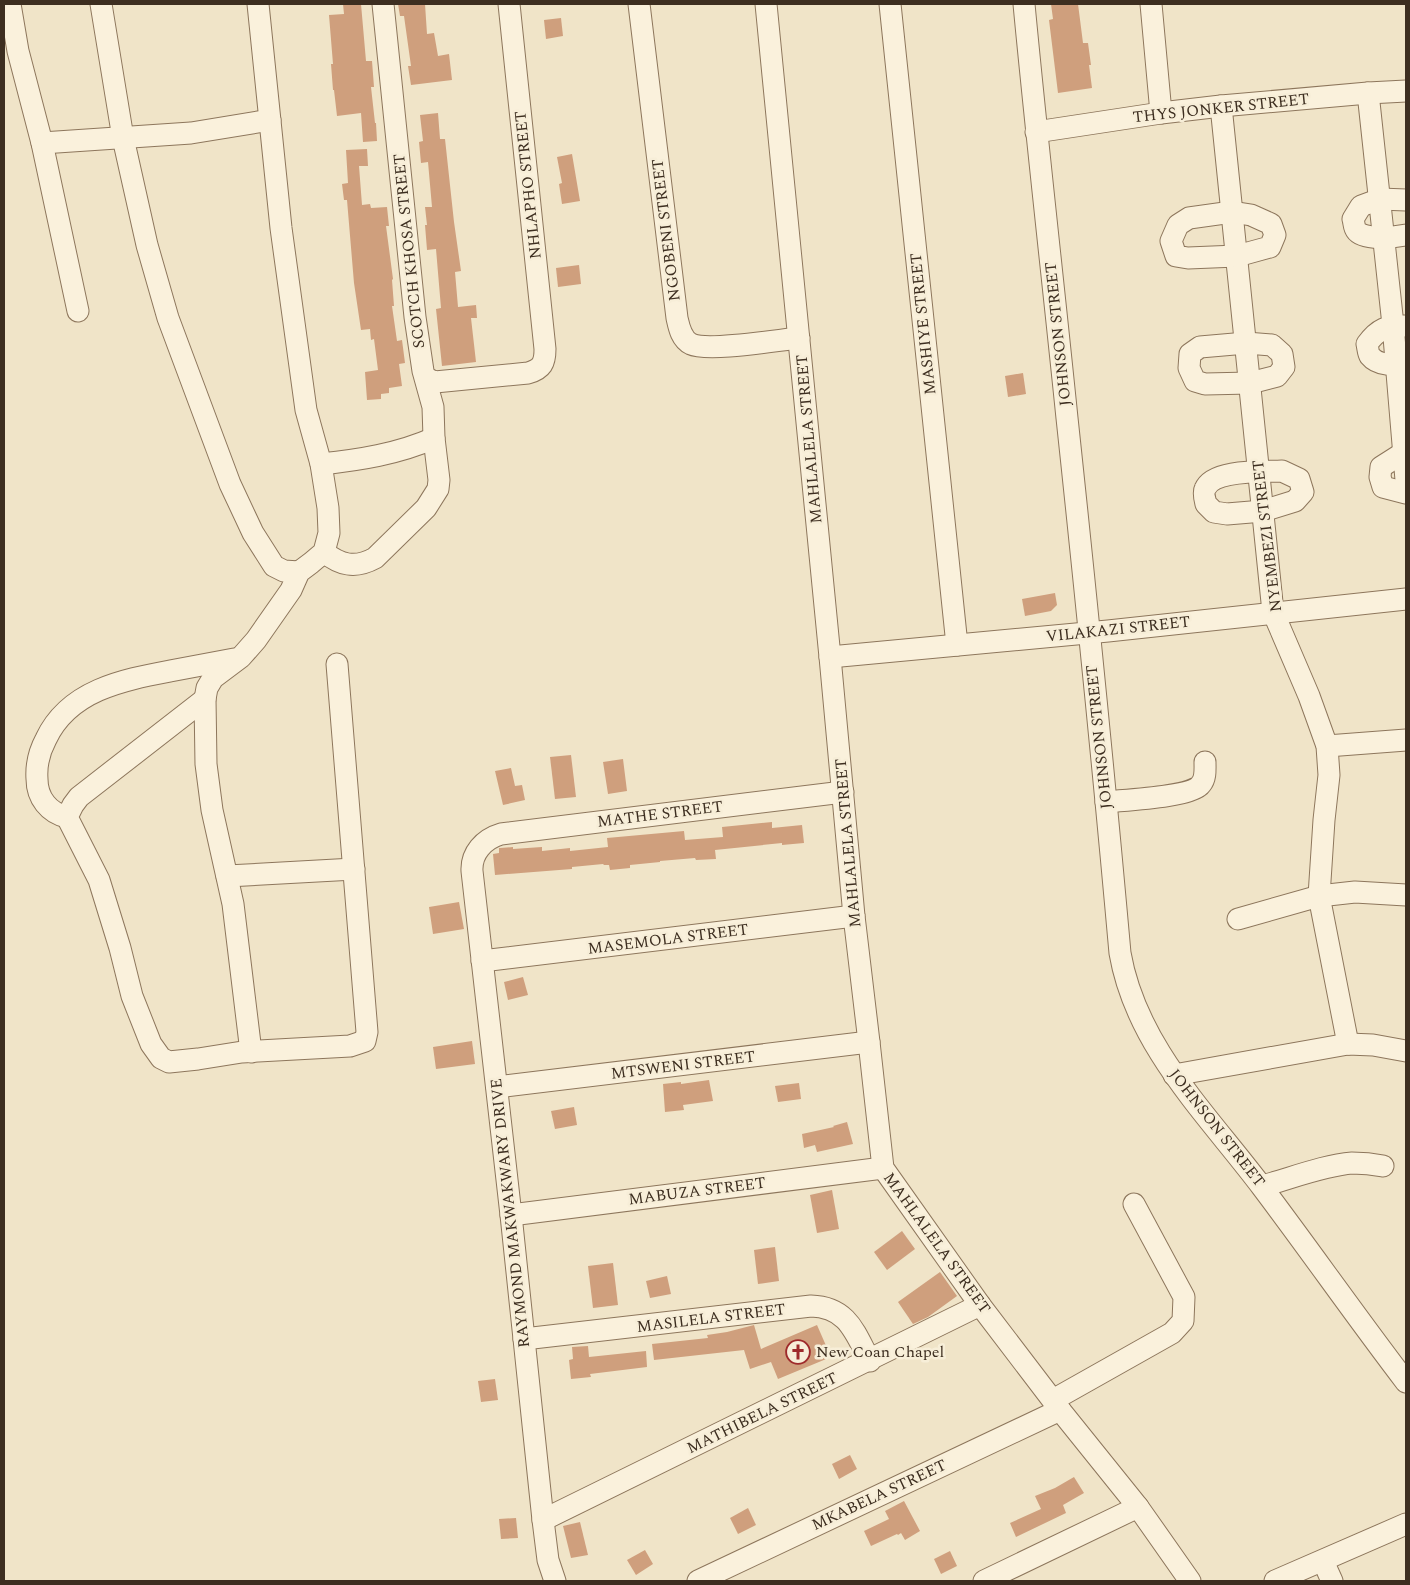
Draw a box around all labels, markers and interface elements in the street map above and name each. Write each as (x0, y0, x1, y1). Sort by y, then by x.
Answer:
street label: THYS JONKER STREET (1132, 87, 1311, 129)
street label: NHLAPHO STREET (508, 109, 548, 260)
street label: SCOTCH KHOSA STREET (387, 152, 431, 350)
street label: NGOBENI STREET (645, 157, 687, 303)
street label: MASHIYE STREET (904, 252, 942, 396)
street label: JOHNSON STREET (1038, 261, 1077, 407)
street label: MAHLALELA STREET (790, 353, 828, 525)
street label: NYEMBEZI STREET (1246, 458, 1288, 613)
street label: VILAKAZI STREET (1045, 609, 1192, 649)
street label: JOHNSON STREET (1079, 664, 1118, 810)
street label: MAHLALELA STREET (829, 757, 867, 929)
street label: MATHE STREET (596, 794, 724, 834)
street label: MASEMOLA STREET (586, 917, 750, 961)
street label: MTSWENI STREET (610, 1044, 757, 1086)
street label: JOHNSON STREET (1163, 1064, 1271, 1193)
street label: RAYMOND MAKWAKWARY DRIVE (484, 1077, 536, 1349)
street label: MAHLALELA STREET (877, 1167, 997, 1319)
street label: MABUZA STREET (627, 1171, 767, 1211)
street label: MASILELA STREET (635, 1297, 787, 1339)
church icon: New Coan Chapel (785, 1339, 811, 1365)
place label: New Coan Chapel (816, 1340, 944, 1364)
street label: MATHIBELA STREET (683, 1366, 842, 1460)
street label: MKABELA STREET (807, 1453, 951, 1537)

